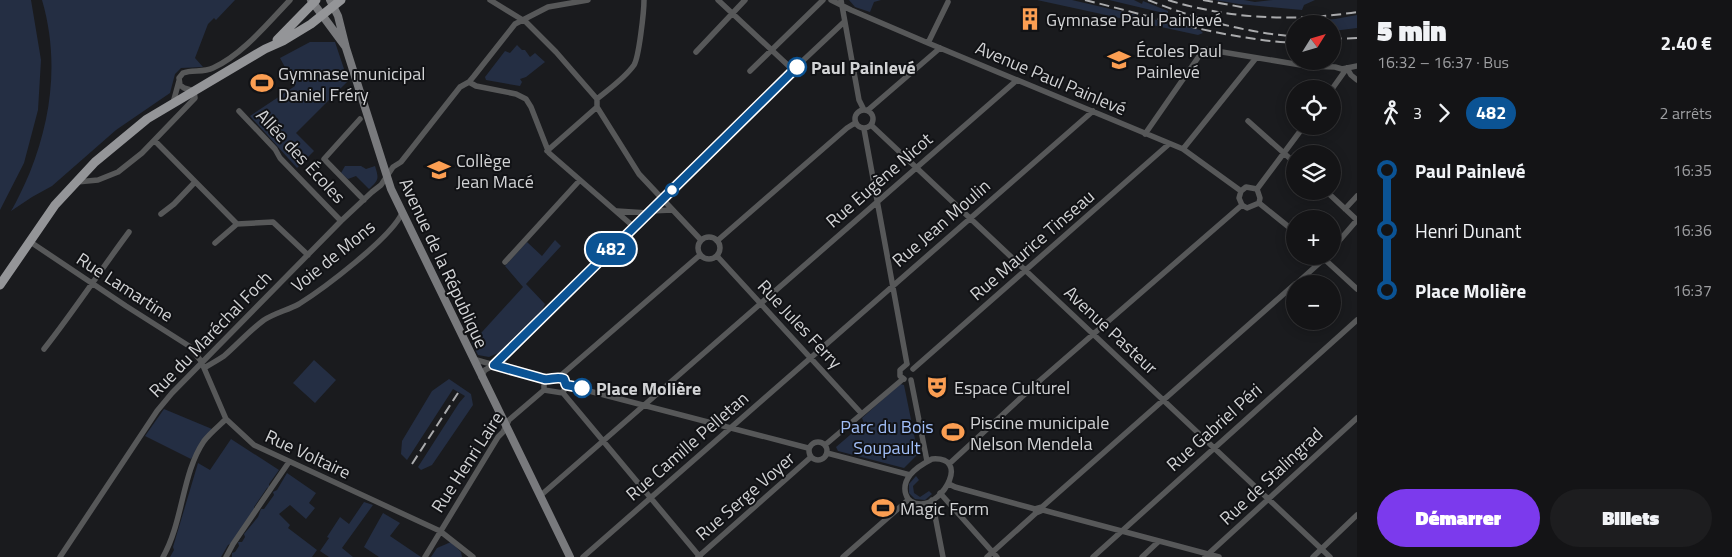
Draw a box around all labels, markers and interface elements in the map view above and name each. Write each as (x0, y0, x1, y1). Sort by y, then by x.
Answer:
building icon: Gymnase Paul Painlevé (1017, 6, 1043, 32)
place label: Gymnase Paul Painlevé (1046, 6, 1222, 33)
text: 5 min (1377, 9, 1447, 52)
north arrow (1286, 15, 1341, 70)
map controls (1286, 15, 1341, 330)
text: 2.40 € (1660, 28, 1712, 57)
street label: Avenue Paul Painlevé (971, 34, 1131, 122)
place label: Écoles Paul Painlevé (1136, 37, 1222, 85)
school or university icon: Écoles Paul Painlevé (1106, 47, 1132, 73)
text: 16:32 – 16:37 · Bus (1377, 50, 1509, 74)
place label: Paul Painlevé (811, 54, 916, 81)
marker: Paul Painlevé (787, 57, 807, 77)
place label: Gymnase municipal Daniel Fréry (278, 60, 425, 108)
sports icon: Gymnase municipal Daniel Fréry (249, 70, 275, 96)
button: locate (1286, 80, 1341, 135)
icon: walk (1377, 99, 1405, 127)
icon: forward (1430, 99, 1458, 127)
text: 482 (1476, 99, 1506, 126)
text: 3 (1413, 101, 1422, 125)
text: 2 arrêts (1660, 101, 1712, 125)
street label: Allée des Écoles (250, 103, 352, 209)
street label: Rue Eugène Nicot (820, 126, 939, 234)
button: layers (1286, 145, 1341, 200)
place label: Collège Jean Macé (456, 147, 534, 195)
text: Paul Painlevé (1415, 156, 1526, 185)
school or university icon: Collège Jean Macé (426, 157, 452, 183)
text: 16:35 (1673, 158, 1712, 182)
street label: Rue Jean Moulin (886, 173, 996, 273)
street label: Avenue de la République (393, 174, 495, 352)
unlabelled marker (665, 183, 679, 197)
street label: Rue Maurice Tinseau (964, 183, 1100, 307)
button: + (1286, 210, 1341, 265)
street label: Voie de Mons (285, 214, 381, 298)
text: Henri Dunant (1415, 216, 1521, 245)
text: 16:36 (1673, 218, 1712, 242)
line badge: 482 (582, 233, 640, 265)
text: 482 (596, 235, 626, 262)
street label: Rue Lamartine (71, 246, 179, 328)
street label: Rue du Maréchal Foch (142, 265, 278, 403)
street label: Rue Jules Ferry (751, 273, 849, 375)
button: − (1286, 275, 1341, 330)
text: Place Molière (1415, 276, 1526, 305)
text: 16:37 (1673, 278, 1712, 302)
street label: Avenue Pasteur (1058, 279, 1164, 381)
theatre icon: Espace Culturel (924, 374, 950, 400)
place label: Espace Culturel (954, 374, 1070, 401)
place label: Place Molière (596, 375, 701, 402)
street label: Rue Gabriel Péri (1160, 377, 1268, 477)
marker: Place Molière (572, 378, 592, 398)
street label: Rue Camille Pelletan (620, 385, 754, 507)
street label: Rue Henri Laire (424, 406, 510, 518)
place label: Piscine municipale Nelson Mendela (970, 409, 1109, 457)
park label: Parc du Bois Soupault (840, 413, 934, 461)
sports icon: Piscine municipale Nelson Mendela (940, 419, 966, 445)
street label: Rue de Stalingrad (1213, 421, 1329, 531)
street label: Rue Voltaire (261, 422, 355, 486)
street label: Rue Serge Voyer (689, 445, 801, 547)
button: Démarrer (1377, 489, 1540, 547)
button: Billets (1550, 489, 1712, 547)
sports icon: Magic Form (870, 495, 896, 521)
place label: Magic Form (900, 495, 989, 522)

